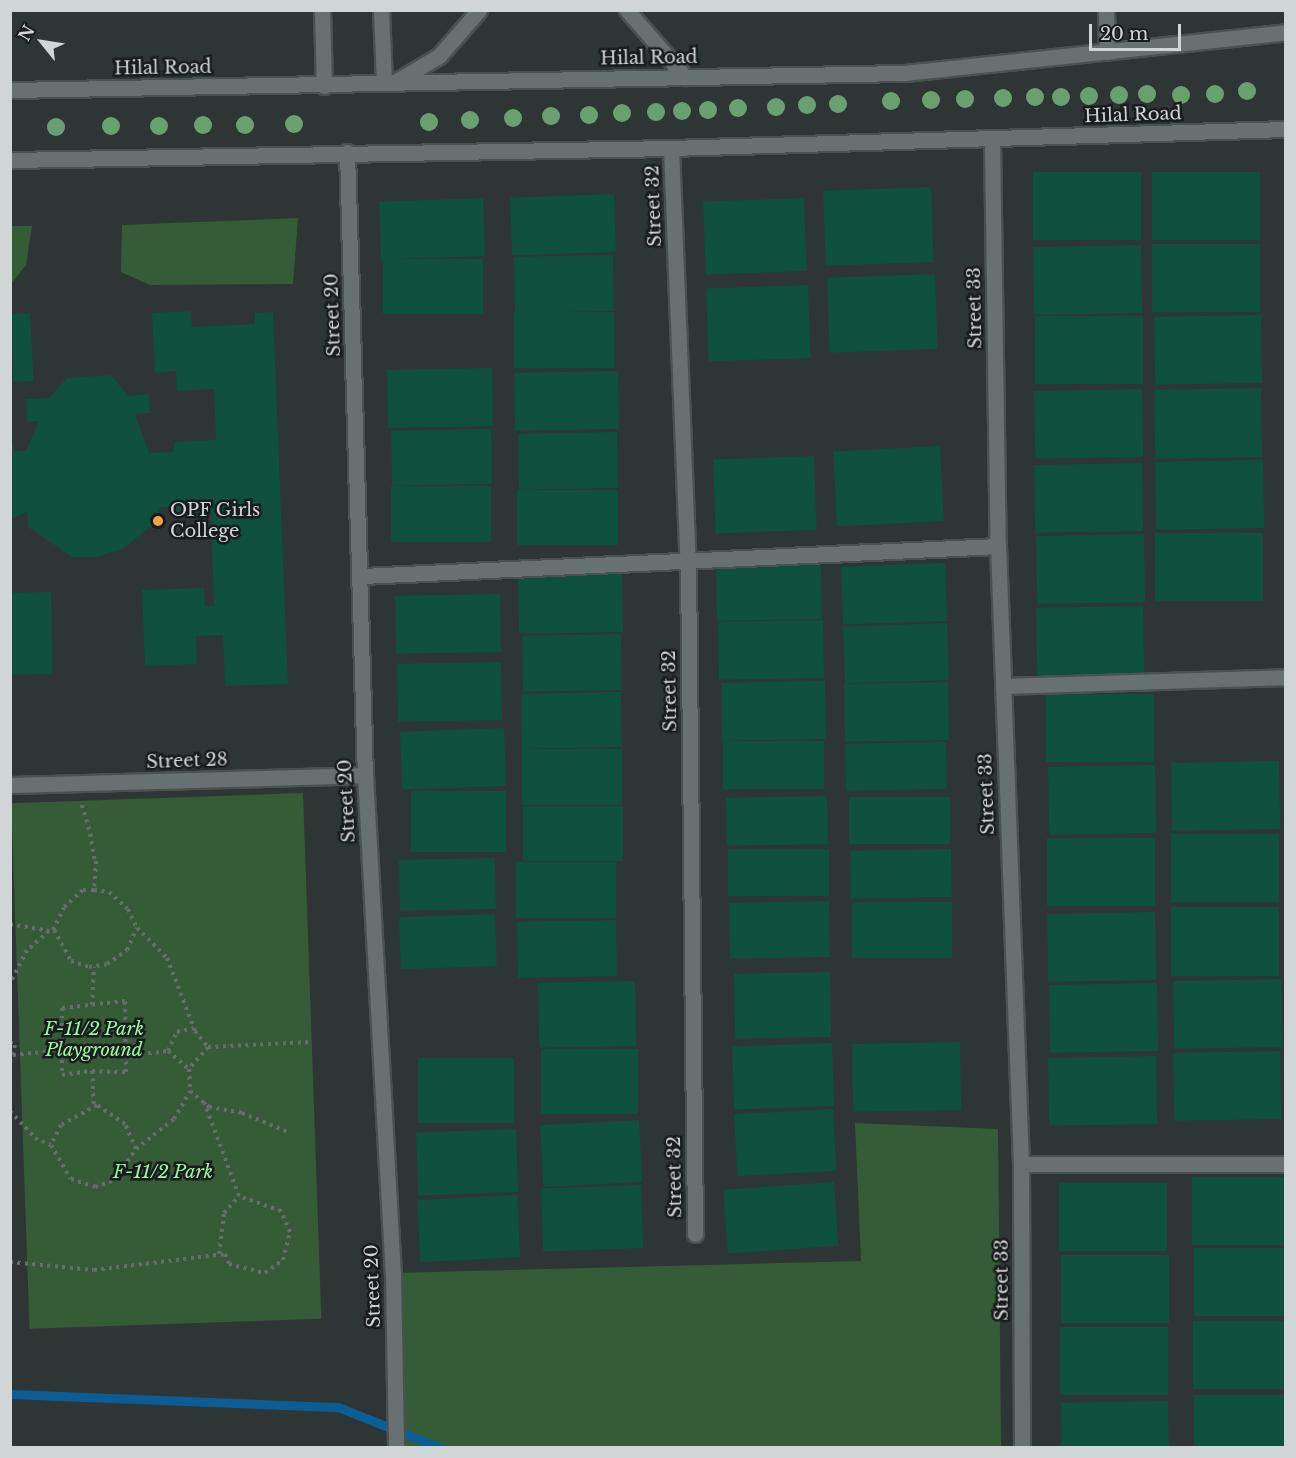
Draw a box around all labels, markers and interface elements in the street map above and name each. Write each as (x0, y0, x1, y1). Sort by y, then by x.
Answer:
north arrow (12, 12, 72, 72)
scale bar (1092, 12, 1184, 50)
text: N (14, 21, 39, 45)
text: 20 m (1100, 23, 1148, 45)
street label: Hilal Road (600, 46, 698, 70)
street label: Hilal Road (114, 56, 212, 80)
street label: Hilal Road (1084, 103, 1182, 127)
street label: Street 32 (642, 165, 666, 247)
street label: Street 33 (963, 267, 987, 349)
street label: Street 20 (321, 273, 345, 357)
place label: OPF Girls College (170, 500, 261, 542)
marker: OPF Girls College (151, 514, 165, 528)
street label: Street 32 (658, 650, 682, 732)
street label: Street 28 (146, 749, 228, 773)
street label: Street 33 (975, 753, 999, 835)
street label: Street 20 (334, 759, 360, 843)
park label: F-11/2 Park Playground (44, 1019, 144, 1062)
street label: Street 32 (663, 1136, 687, 1218)
park label: F-11/2 Park (113, 1161, 213, 1183)
street label: Street 33 (991, 1239, 1013, 1321)
street label: Street 20 (361, 1244, 385, 1328)

